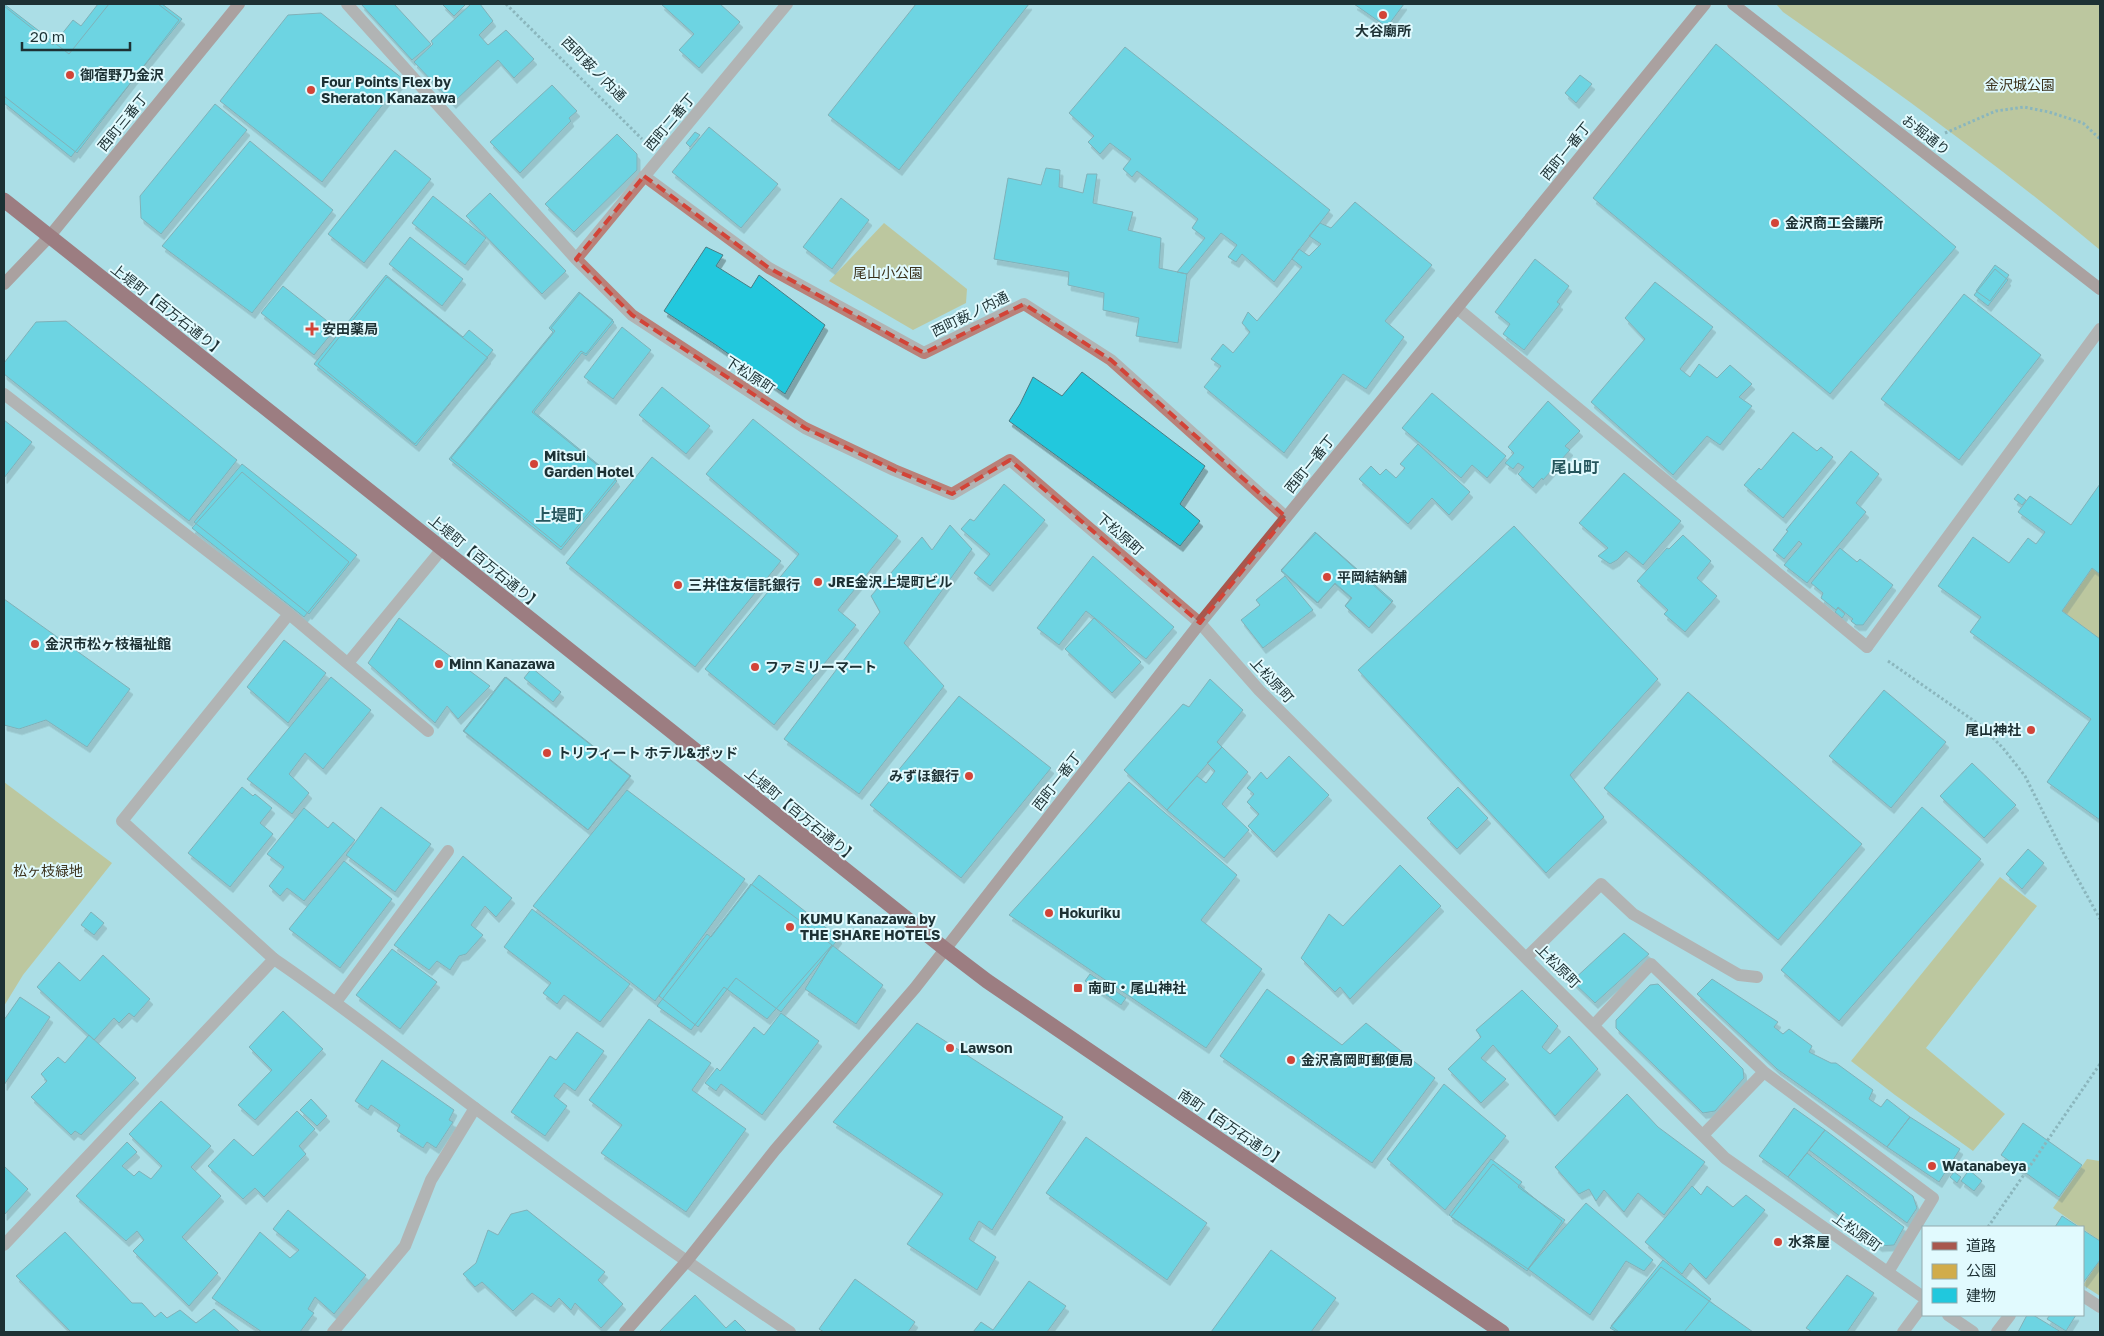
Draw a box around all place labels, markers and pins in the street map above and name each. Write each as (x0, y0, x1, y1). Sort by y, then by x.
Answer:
marker: 大谷廟所 (1377, 9, 1389, 21)
place label: 大谷廟所 (1355, 22, 1411, 39)
place label: 御宿野乃金沢 (80, 66, 164, 83)
marker: 御宿野乃金沢 (64, 69, 76, 81)
place label: Four Points Flex by Sheraton Kanazawa (321, 73, 456, 106)
marker: Four Points Flex by Sheraton Kanazawa (305, 84, 317, 96)
place label: 金沢商工会議所 (1785, 214, 1883, 231)
marker: 金沢商工会議所 (1769, 217, 1781, 229)
place label: 安田薬局 (322, 320, 378, 337)
marker: 安田薬局 (306, 323, 318, 335)
place label: Mitsui Garden Hotel (544, 447, 634, 480)
marker: Mitsui Garden Hotel (528, 458, 540, 470)
place label: 平岡結納舗 (1337, 568, 1407, 585)
marker: 平岡結納舗 (1321, 571, 1333, 583)
place label: JRE金沢上堤町ビル (828, 573, 952, 590)
place label: 三井住友信託銀行 (688, 576, 800, 593)
marker: JRE金沢上堤町ビル (812, 576, 824, 588)
marker: 三井住友信託銀行 (672, 579, 684, 591)
place label: 金沢市松ヶ枝福祉館 (45, 635, 171, 652)
marker: 金沢市松ヶ枝福祉館 (29, 638, 41, 650)
place label: Minn Kanazawa (449, 655, 555, 672)
marker: Minn Kanazawa (433, 658, 445, 670)
place label: ファミリーマート (765, 658, 877, 675)
marker: ファミリーマート (749, 661, 761, 673)
place label: 尾山神社 (1965, 721, 2021, 738)
marker: 尾山神社 (2025, 724, 2037, 736)
place label: トリフィート ホテル&ポッド (557, 744, 738, 761)
marker: トリフィート ホテル&ポッド (541, 747, 553, 759)
place label: みずほ銀行 (889, 767, 959, 784)
marker: みずほ銀行 (963, 770, 975, 782)
place label: Hokuriku (1059, 904, 1120, 921)
marker: Hokuriku (1043, 907, 1055, 919)
place label: KUMU Kanazawa by THE SHARE HOTELS (800, 910, 940, 943)
marker: KUMU Kanazawa by THE SHARE HOTELS (784, 921, 796, 933)
place label: 南町・尾山神社 (1088, 979, 1186, 996)
marker: 南町・尾山神社 (1072, 982, 1084, 994)
place label: Lawson (960, 1039, 1012, 1056)
marker: Lawson (944, 1042, 956, 1054)
place label: 金沢高岡町郵便局 (1301, 1051, 1413, 1068)
marker: 金沢高岡町郵便局 (1285, 1054, 1297, 1066)
place label: Watanabeya (1942, 1157, 2026, 1174)
marker: Watanabeya (1926, 1160, 1938, 1172)
place label: 水茶屋 (1788, 1233, 1830, 1250)
marker: 水茶屋 (1772, 1236, 1784, 1248)

